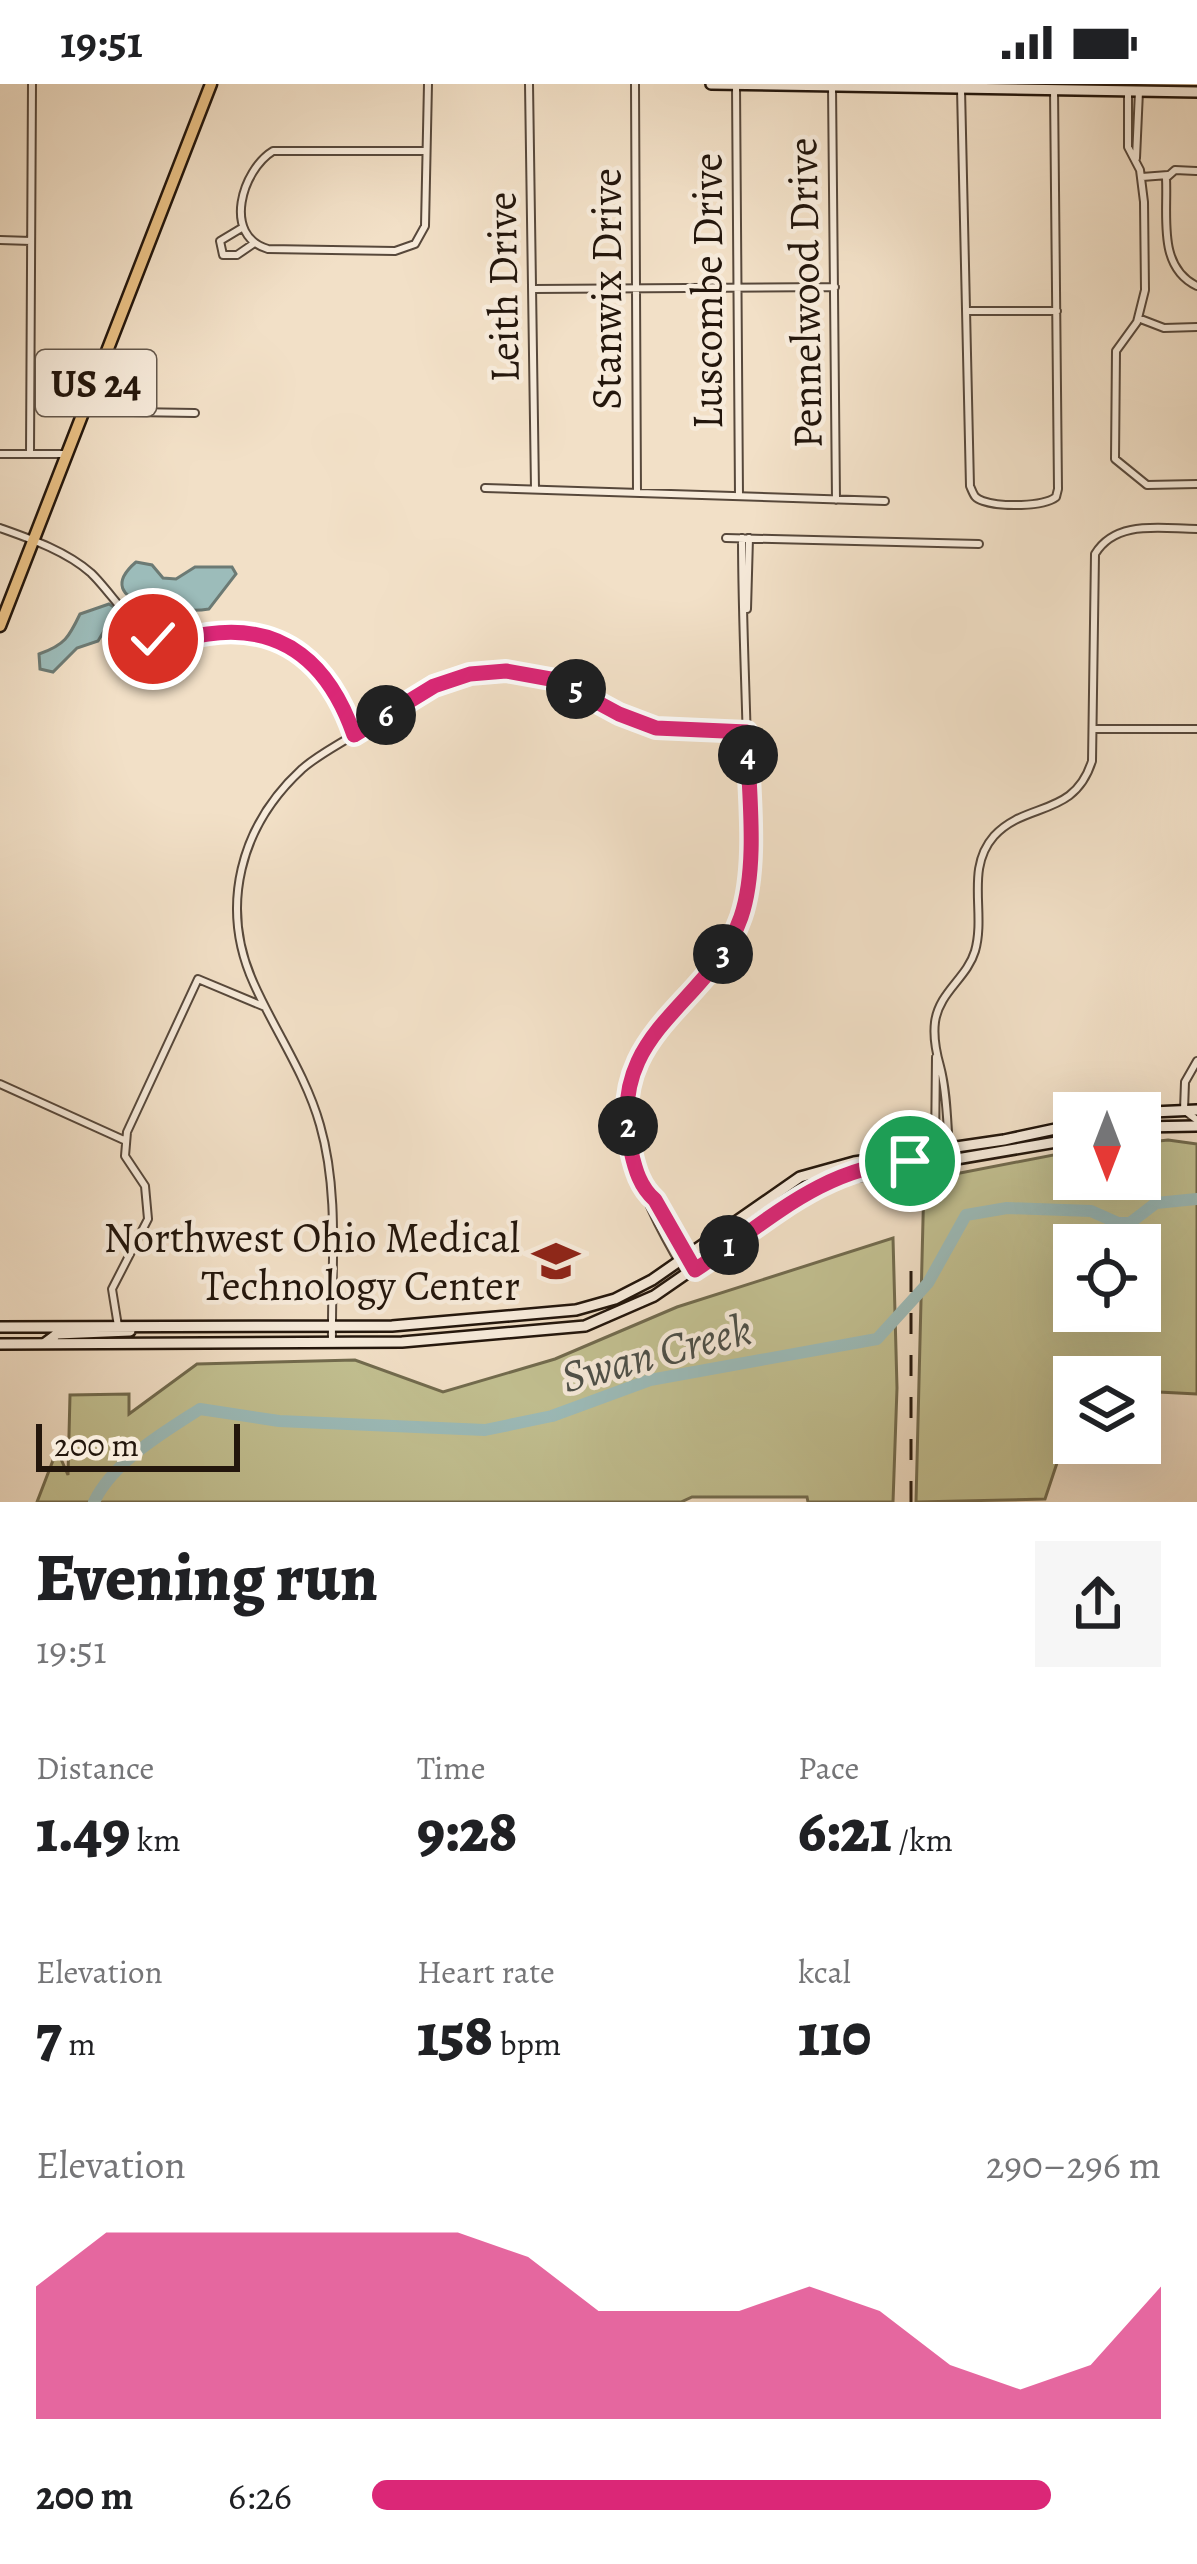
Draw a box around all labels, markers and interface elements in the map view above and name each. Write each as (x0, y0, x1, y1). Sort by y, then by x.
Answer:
text: 19:51 (60, 11, 143, 73)
street label: Pennelwood Drive (773, 137, 836, 449)
street label: Luscombe Drive (679, 153, 736, 429)
street label: Stanwix Drive (578, 168, 635, 410)
street label: Leith Drive (472, 191, 533, 383)
road number: US 24 (36, 350, 156, 416)
pin (102, 588, 204, 690)
icon: check (120, 606, 186, 672)
pin: 5 (546, 659, 606, 719)
text: 5 (569, 666, 583, 711)
pin: 6 (356, 685, 416, 745)
text: 6 (378, 692, 394, 737)
pin: 4 (718, 725, 778, 785)
text: 4 (740, 732, 756, 777)
pin: 3 (693, 924, 753, 984)
text: 3 (716, 931, 730, 976)
north arrow (1053, 1092, 1161, 1200)
map controls (1053, 1092, 1161, 1464)
pin: 2 (598, 1096, 658, 1156)
text: 2 (620, 1103, 636, 1148)
pin (859, 1110, 961, 1212)
icon: arrive (877, 1128, 943, 1194)
place label: Northwest Ohio Medical Technology Center (104, 1209, 520, 1314)
pin: 1 (699, 1215, 759, 1275)
text: 1 (723, 1222, 735, 1267)
button: locate (1053, 1224, 1161, 1332)
school or university icon: Northwest Ohio Medical Technology Center (531, 1236, 581, 1286)
water label: Swan Creek (554, 1298, 758, 1408)
button: layers (1053, 1356, 1161, 1464)
scale bar (36, 1418, 240, 1471)
text: 200 m (54, 1422, 139, 1467)
text: Evening run (36, 1533, 378, 1623)
button: share (1035, 1541, 1161, 1667)
text: 19:51 (36, 1623, 106, 1676)
text: Distance (36, 1745, 154, 1790)
text: Time (417, 1745, 486, 1790)
text: Pace (798, 1745, 859, 1790)
text: 1.49 (36, 1790, 130, 1872)
text: 9:28 (417, 1790, 517, 1872)
text: 6:21 (798, 1790, 892, 1872)
text: km (130, 1817, 181, 1862)
text: /km (892, 1817, 953, 1862)
text: Elevation (36, 1949, 163, 1994)
text: Heart rate (417, 1949, 555, 1994)
text: kcal (798, 1949, 851, 1994)
text: 7 (36, 1994, 62, 2076)
text: 158 (417, 1994, 493, 2076)
text: 110 (798, 1994, 871, 2076)
text: m (62, 2021, 96, 2066)
text: bpm (493, 2021, 561, 2066)
text: Elevation (36, 2138, 186, 2191)
text: 290–296 m (986, 2138, 1161, 2191)
text: 200 m (36, 2469, 134, 2522)
text: 6:26 (228, 2469, 292, 2522)

